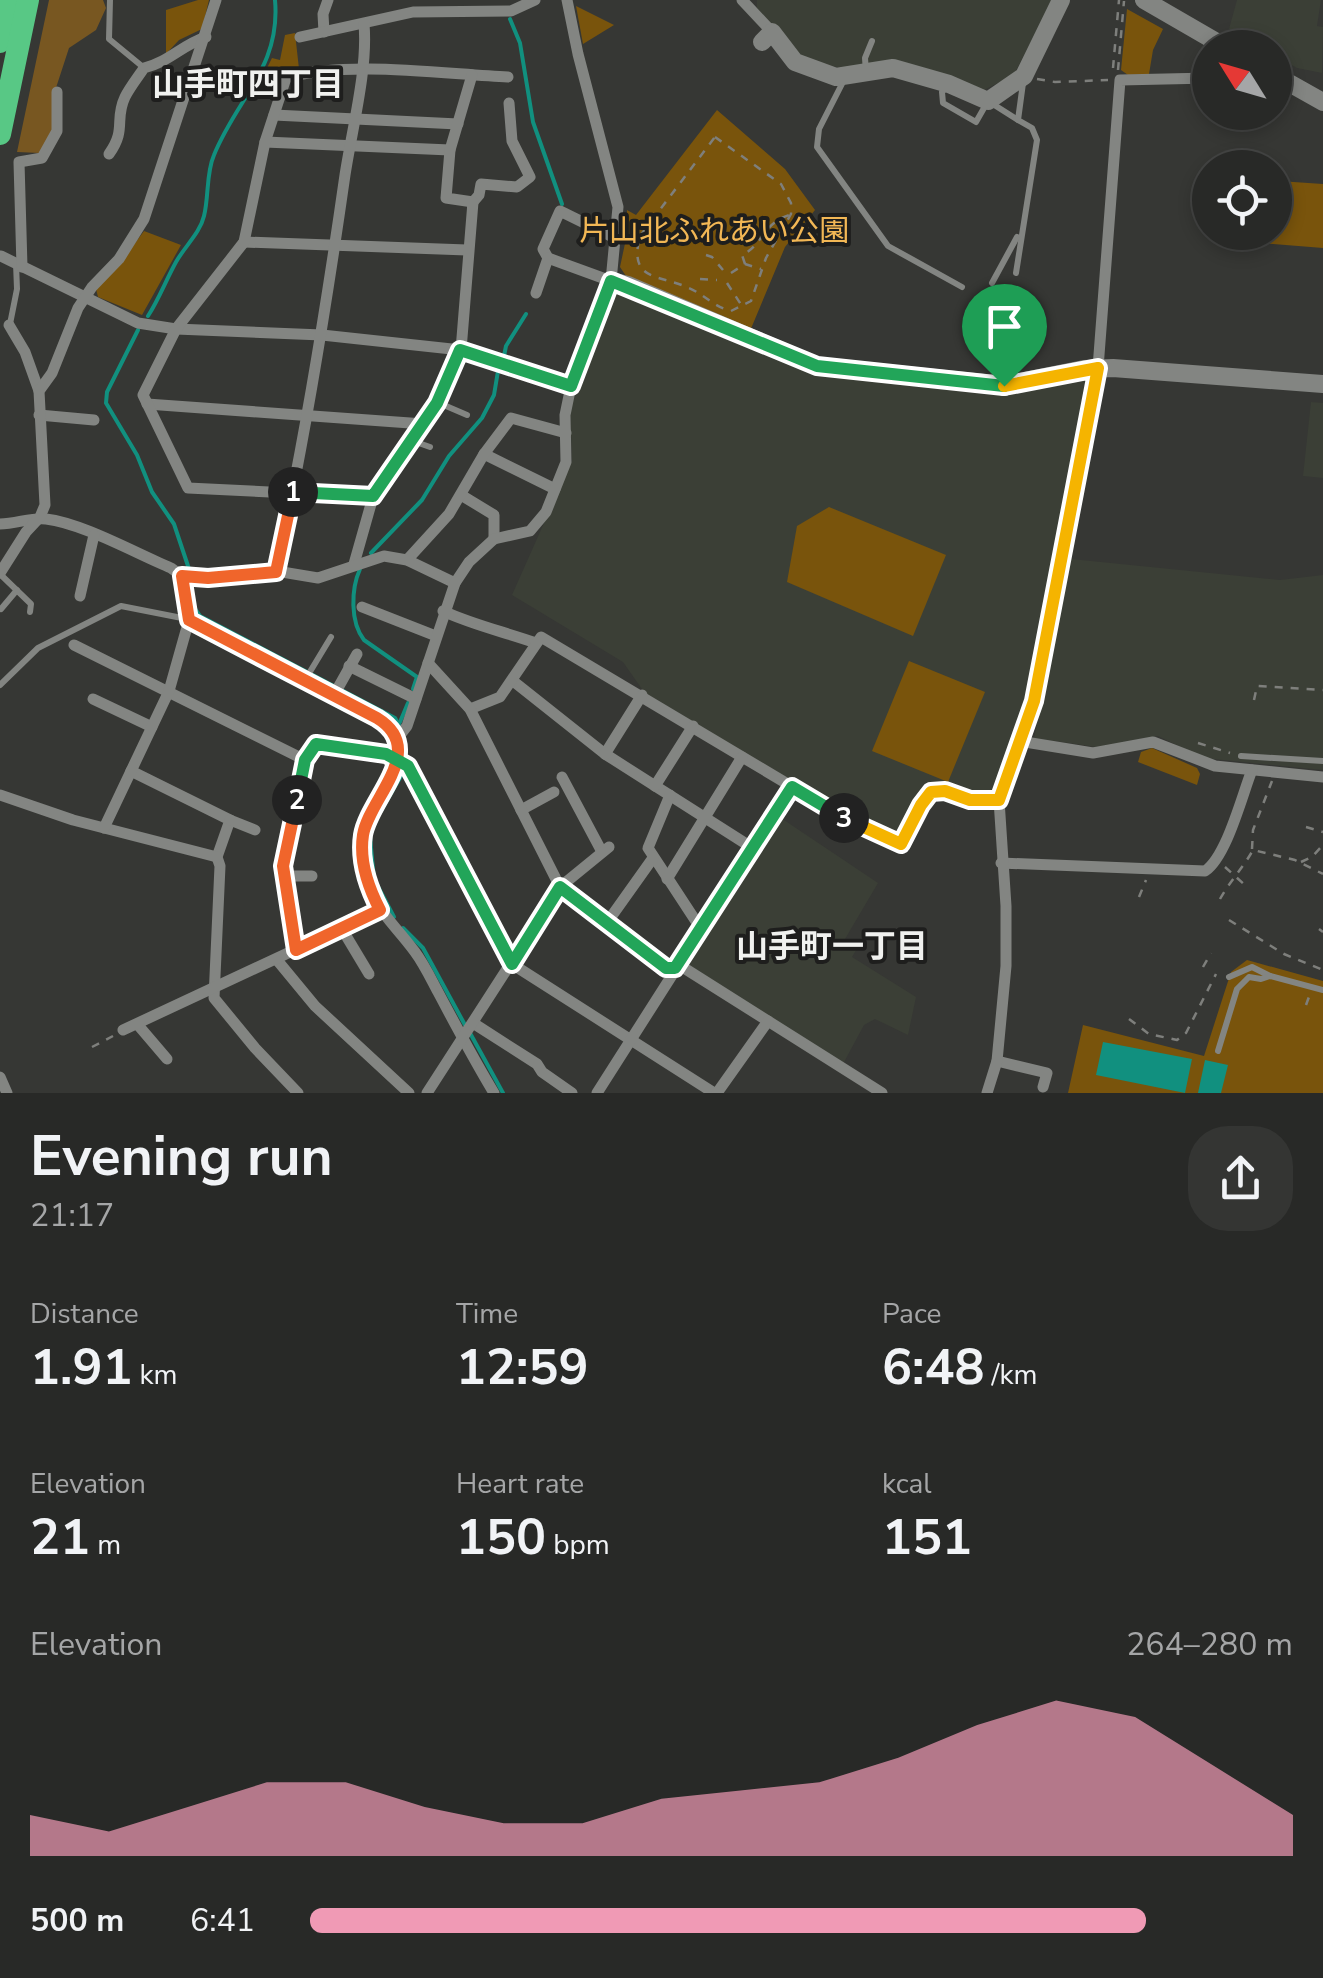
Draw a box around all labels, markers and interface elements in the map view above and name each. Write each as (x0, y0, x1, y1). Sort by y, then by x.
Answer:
north arrow (1192, 30, 1292, 130)
map controls (1192, 30, 1292, 250)
district label: 山手町四丁目 (152, 63, 344, 106)
button: locate (1192, 150, 1292, 250)
park label: 片山北ふれあい公園 (579, 211, 849, 252)
pin (962, 284, 1047, 387)
icon: arrive (977, 299, 1032, 354)
pin: 1 (268, 467, 318, 517)
text: 1 (285, 473, 301, 511)
pin: 2 (272, 775, 322, 825)
text: 2 (289, 781, 305, 819)
pin: 3 (819, 793, 869, 843)
text: 3 (836, 799, 852, 837)
district label: 山手町一丁目 (736, 925, 928, 968)
text: Evening run (30, 1119, 333, 1194)
button: share (1188, 1126, 1293, 1231)
text: 21:17 (30, 1194, 114, 1237)
text: Distance (30, 1295, 139, 1333)
text: Time (456, 1295, 518, 1333)
text: Pace (882, 1295, 941, 1333)
text: 1.91 (30, 1333, 132, 1402)
text: 12:59 (456, 1333, 588, 1402)
text: 6:48 (882, 1333, 984, 1402)
text: km (132, 1356, 178, 1394)
text: /km (984, 1356, 1037, 1394)
text: Elevation (30, 1465, 146, 1503)
text: Heart rate (456, 1465, 584, 1503)
text: kcal (882, 1465, 932, 1503)
text: 21 (30, 1503, 90, 1572)
text: 150 (456, 1503, 546, 1572)
text: 151 (882, 1503, 972, 1572)
text: m (90, 1526, 121, 1564)
text: bpm (546, 1526, 610, 1564)
text: Elevation (30, 1623, 163, 1666)
text: 264–280 m (1126, 1623, 1293, 1666)
text: 500 m (30, 1899, 124, 1942)
text: 6:41 (190, 1899, 255, 1942)

